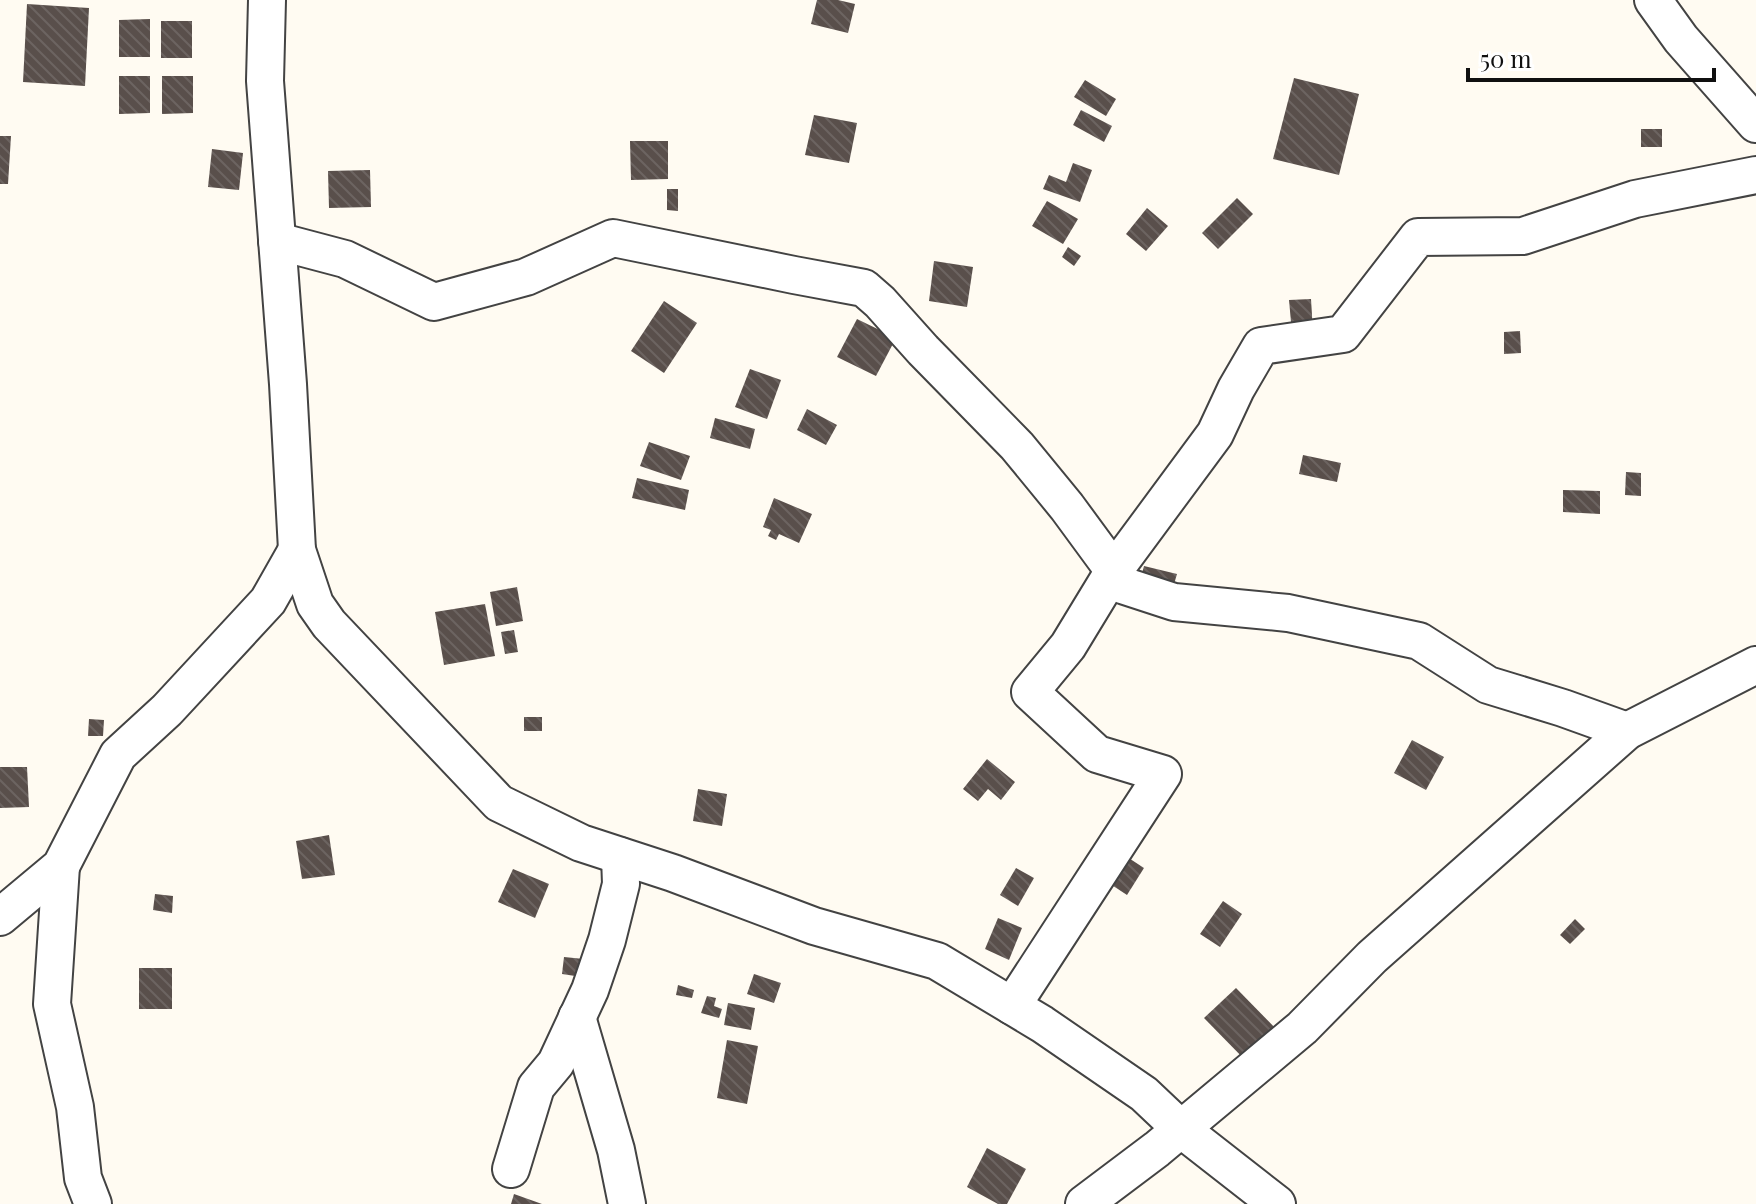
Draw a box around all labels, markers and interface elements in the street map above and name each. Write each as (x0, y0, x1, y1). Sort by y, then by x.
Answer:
scale bar (1468, 32, 1714, 82)
text: 50 m (1480, 42, 1532, 74)

